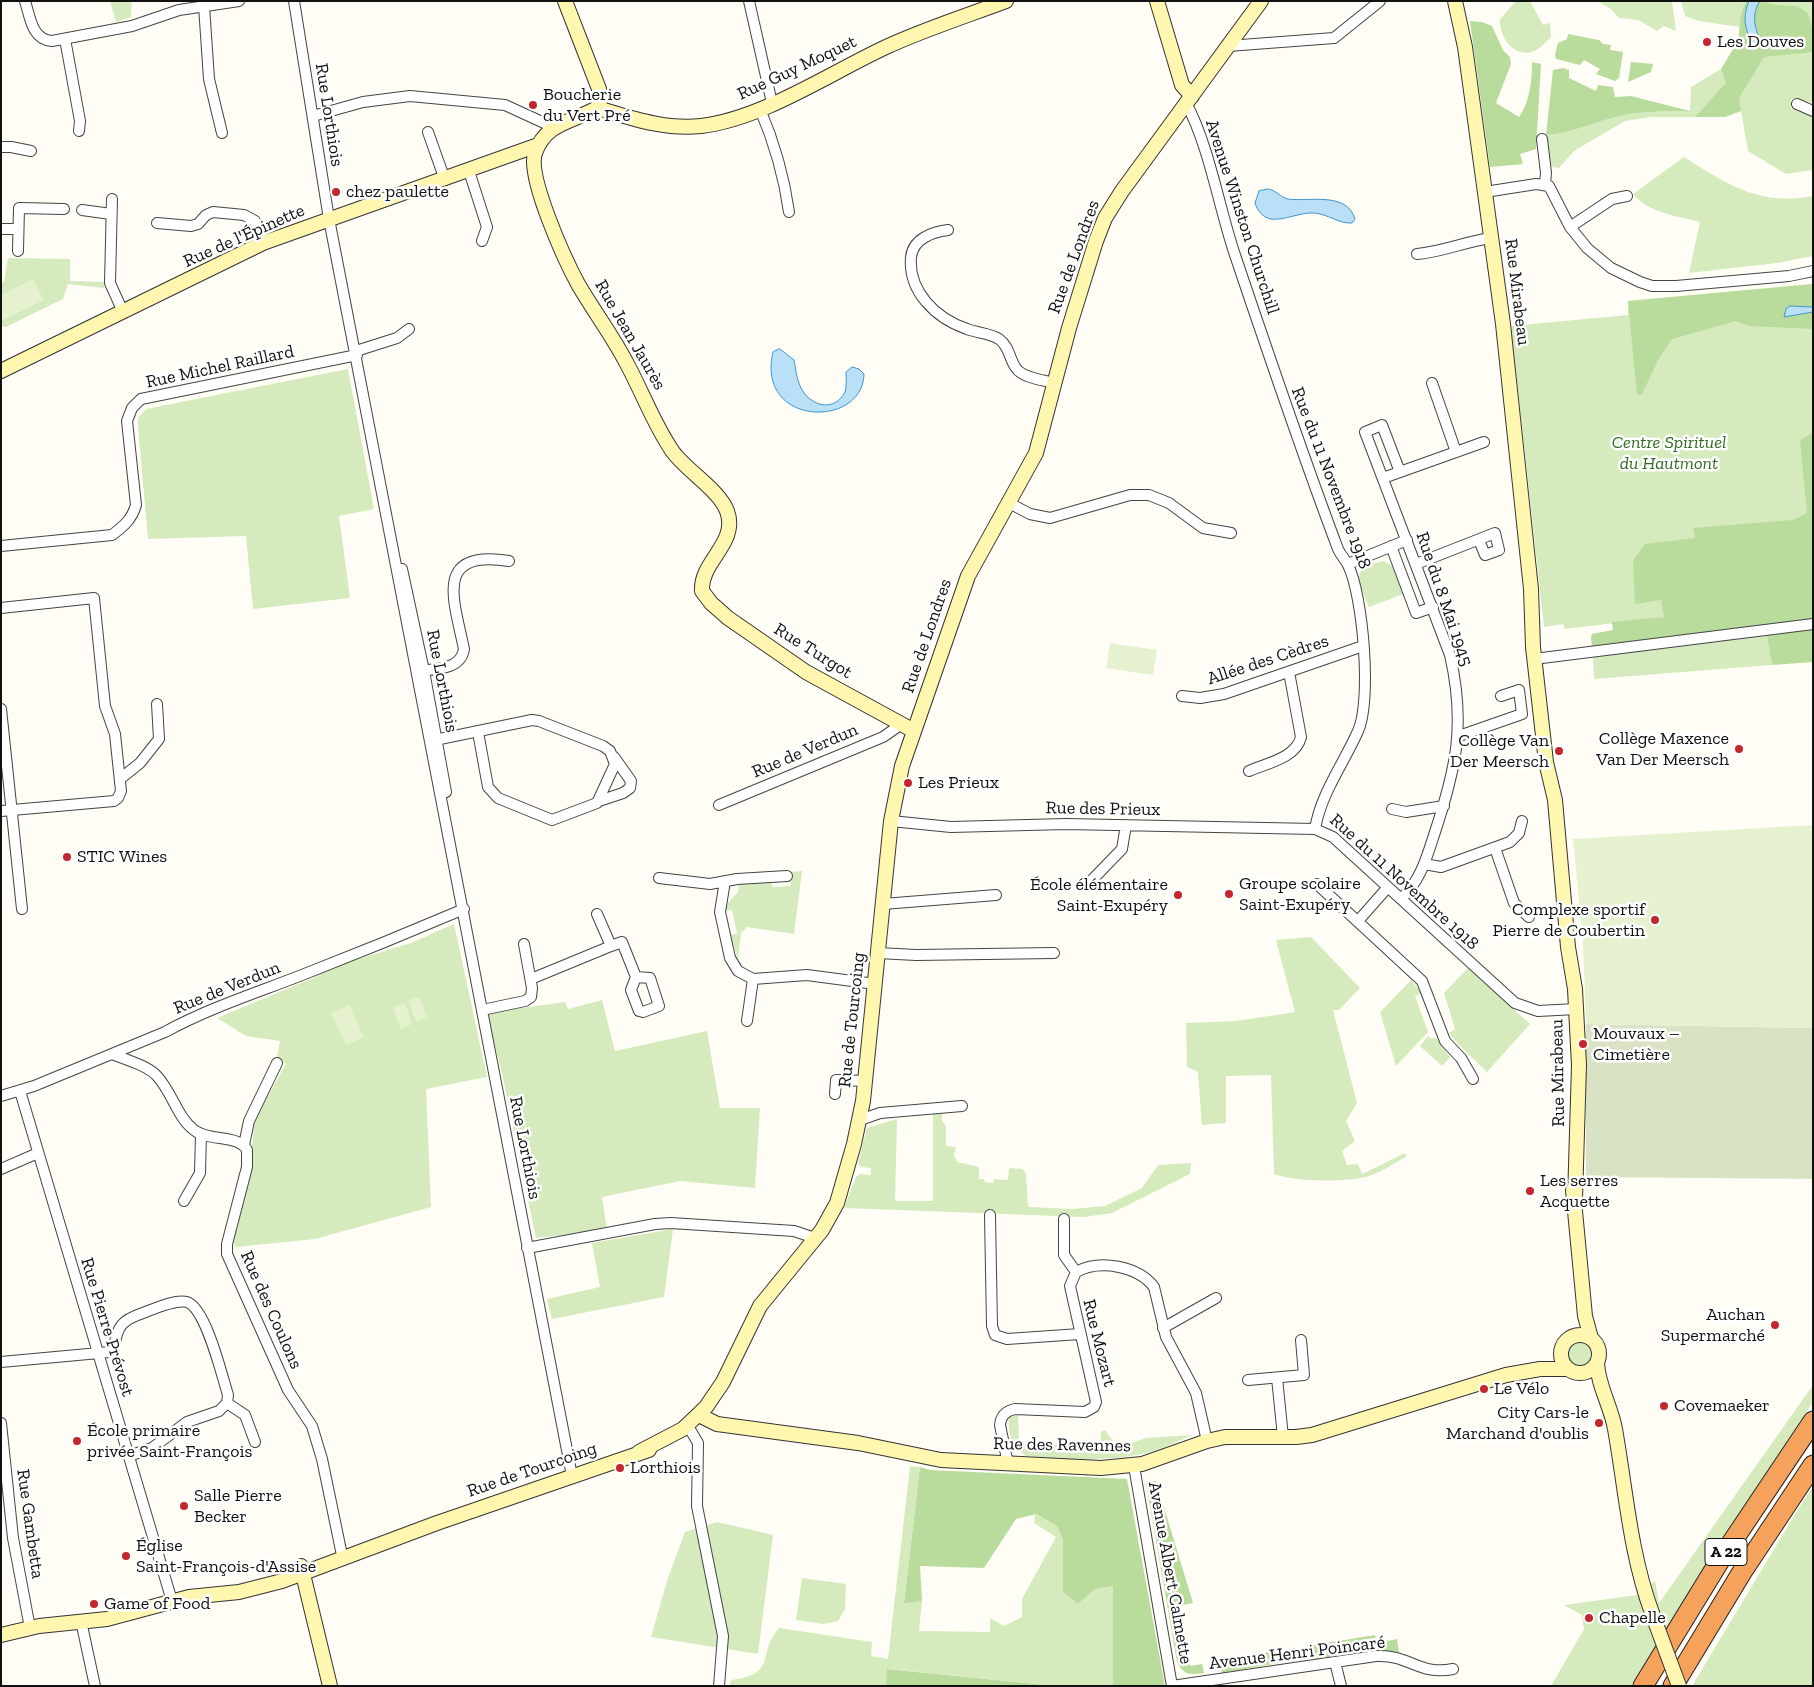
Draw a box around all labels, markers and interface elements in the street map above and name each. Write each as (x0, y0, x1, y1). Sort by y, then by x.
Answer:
street label: Rue Guy Moquet (734, 31, 860, 105)
place label: Les Douves (1717, 31, 1804, 53)
marker: Les Douves (1701, 36, 1713, 48)
street label: Rue Lorthiois (310, 62, 348, 168)
place label: Boucherie du Vert Pré (543, 84, 631, 126)
marker: Boucherie du Vert Pré (527, 99, 539, 111)
street label: Avenue Winston Churchill (1200, 117, 1284, 317)
place label: chez paulette (346, 181, 449, 203)
marker: chez paulette (330, 186, 342, 198)
street label: Rue de Londres (1043, 197, 1105, 317)
street label: Rue de l'Épinette (180, 200, 308, 272)
street label: Rue Mirabeau (1500, 237, 1534, 347)
street label: Rue Jean Jaurès (590, 276, 670, 394)
street label: Rue Michel Raillard (144, 341, 296, 393)
street label: Rue du 11 Novembre 1918 (1286, 384, 1376, 572)
park label: Centre Spirituel du Hautmont (1612, 432, 1726, 474)
street label: Rue du 8 Mai 1945 (1411, 529, 1477, 669)
street label: Rue de Londres (897, 576, 957, 696)
street label: Rue Turgot (770, 618, 856, 684)
street label: Rue Lorthiois (421, 628, 463, 734)
street label: Allée des Cèdres (1205, 630, 1331, 690)
street label: Rue de Verdun (749, 719, 861, 783)
place label: Collège Maxence Van Der Meersch (1596, 728, 1729, 771)
place label: Collège Van Der Meersch (1450, 730, 1549, 772)
marker: Collège Maxence Van Der Meersch (1733, 743, 1745, 755)
marker: Collège Van Der Meersch (1553, 745, 1565, 757)
place label: Les Prieux (918, 772, 999, 794)
marker: Les Prieux (902, 777, 914, 789)
street label: Rue des Prieux (1045, 797, 1161, 821)
street label: Rue du 11 Novembre 1918 (1325, 809, 1483, 955)
place label: STIC Wines (77, 846, 167, 868)
marker: STIC Wines (61, 851, 73, 863)
place label: Groupe scolaire Saint-Exupéry (1239, 873, 1361, 916)
place label: École élémentaire Saint-Exupéry (1030, 874, 1168, 916)
marker: Groupe scolaire Saint-Exupéry (1223, 888, 1235, 900)
marker: École élémentaire Saint-Exupéry (1172, 889, 1184, 901)
place label: Complexe sportif Pierre de Coubertin (1492, 899, 1645, 942)
marker: Complexe sportif Pierre de Coubertin (1649, 914, 1661, 926)
street label: Rue de Tourcoing (834, 951, 870, 1089)
street label: Rue de Verdun (171, 957, 283, 1019)
street label: Rue Mirabeau (1546, 1019, 1570, 1127)
place label: Mouvaux – Cimetière (1593, 1023, 1680, 1066)
marker: Mouvaux – Cimetière (1577, 1038, 1589, 1050)
street label: Rue Lorthiois (504, 1095, 546, 1201)
place label: Les serres Acquette (1540, 1170, 1618, 1212)
marker: Les serres Acquette (1524, 1185, 1536, 1197)
street label: Rue des Coulons (235, 1247, 307, 1373)
street label: Rue Pierre Prévost (76, 1255, 138, 1399)
street label: Rue Mozart (1078, 1297, 1120, 1389)
place label: Auchan Supermarché (1661, 1304, 1765, 1346)
marker: Auchan Supermarché (1769, 1319, 1781, 1331)
place label: Le Vélo (1494, 1378, 1549, 1400)
marker: Le Vélo (1478, 1383, 1490, 1395)
place label: Covemaeker (1674, 1395, 1770, 1417)
marker: Covemaeker (1658, 1400, 1670, 1412)
place label: City Cars-le Marchand d'oublis (1446, 1402, 1589, 1445)
marker: City Cars-le Marchand d'oublis (1593, 1417, 1605, 1429)
place label: École primaire privée Saint-François (87, 1420, 252, 1462)
street label: Rue des Ravennes (993, 1433, 1131, 1457)
marker: École primaire privée Saint-François (71, 1435, 83, 1447)
street label: Rue de Tourcoing (464, 1438, 600, 1502)
place label: Lorthiois (630, 1457, 701, 1479)
marker: Lorthiois (614, 1462, 626, 1474)
street label: Rue Gambetta (12, 1468, 48, 1580)
street label: Avenue Albert Calmette (1143, 1480, 1197, 1666)
place label: Salle Pierre Becker (194, 1485, 282, 1528)
marker: Salle Pierre Becker (178, 1500, 190, 1512)
place label: Église Saint-François-d'Assise (136, 1535, 316, 1578)
road number: A 22 (1705, 1538, 1747, 1565)
marker: Église Saint-François-d'Assise (120, 1550, 132, 1562)
place label: Game of Food (104, 1593, 210, 1615)
marker: Game of Food (88, 1598, 100, 1610)
place label: Chapelle (1599, 1607, 1666, 1629)
marker: Chapelle (1583, 1612, 1595, 1624)
street label: Avenue Henri Poincaré (1208, 1631, 1386, 1675)

